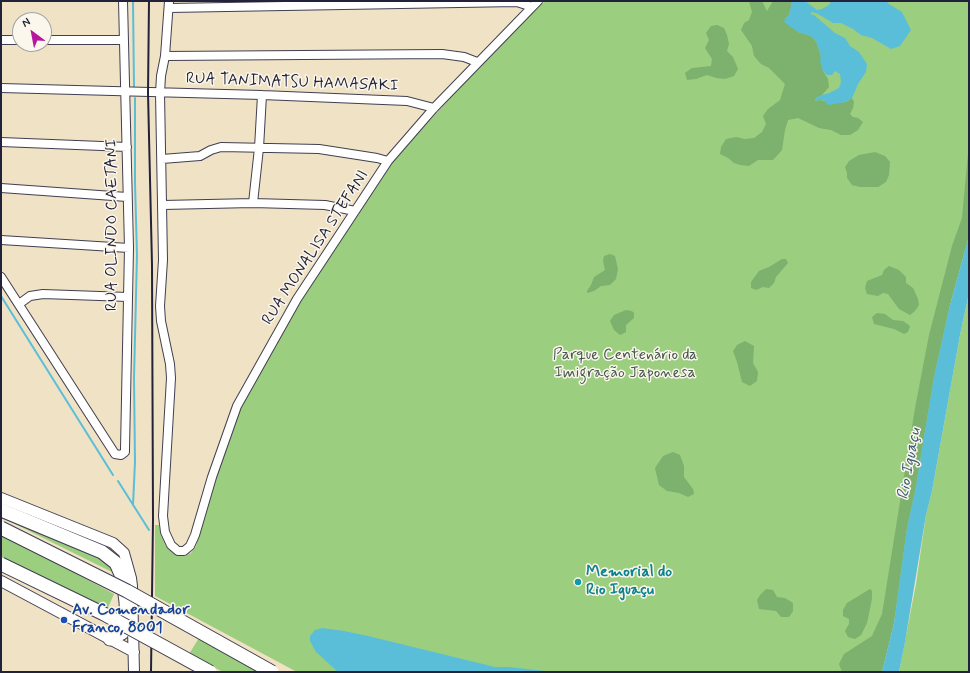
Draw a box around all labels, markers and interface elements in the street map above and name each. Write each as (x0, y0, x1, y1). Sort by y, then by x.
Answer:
north arrow (12, 12, 52, 52)
text: N (19, 15, 33, 31)
street label: RUA TANIMATSU HAMASAKI (185, 70, 399, 96)
street label: RUA OLINDO CAETANI (103, 139, 123, 311)
street label: RUA MONALISA STEFANI (259, 167, 373, 329)
park label: Parque Centenário da Imigração Japonesa (553, 346, 697, 384)
water label: Rio Iguaçu (894, 427, 926, 501)
place label: Memorial do Rio Iguaçu (586, 563, 672, 601)
marker: Memorial do Rio Iguaçu (573, 577, 583, 587)
place label: Av. Comendador Franco, 8001 (72, 601, 189, 639)
marker: Av. Comendador Franco, 8001 (59, 615, 69, 625)

